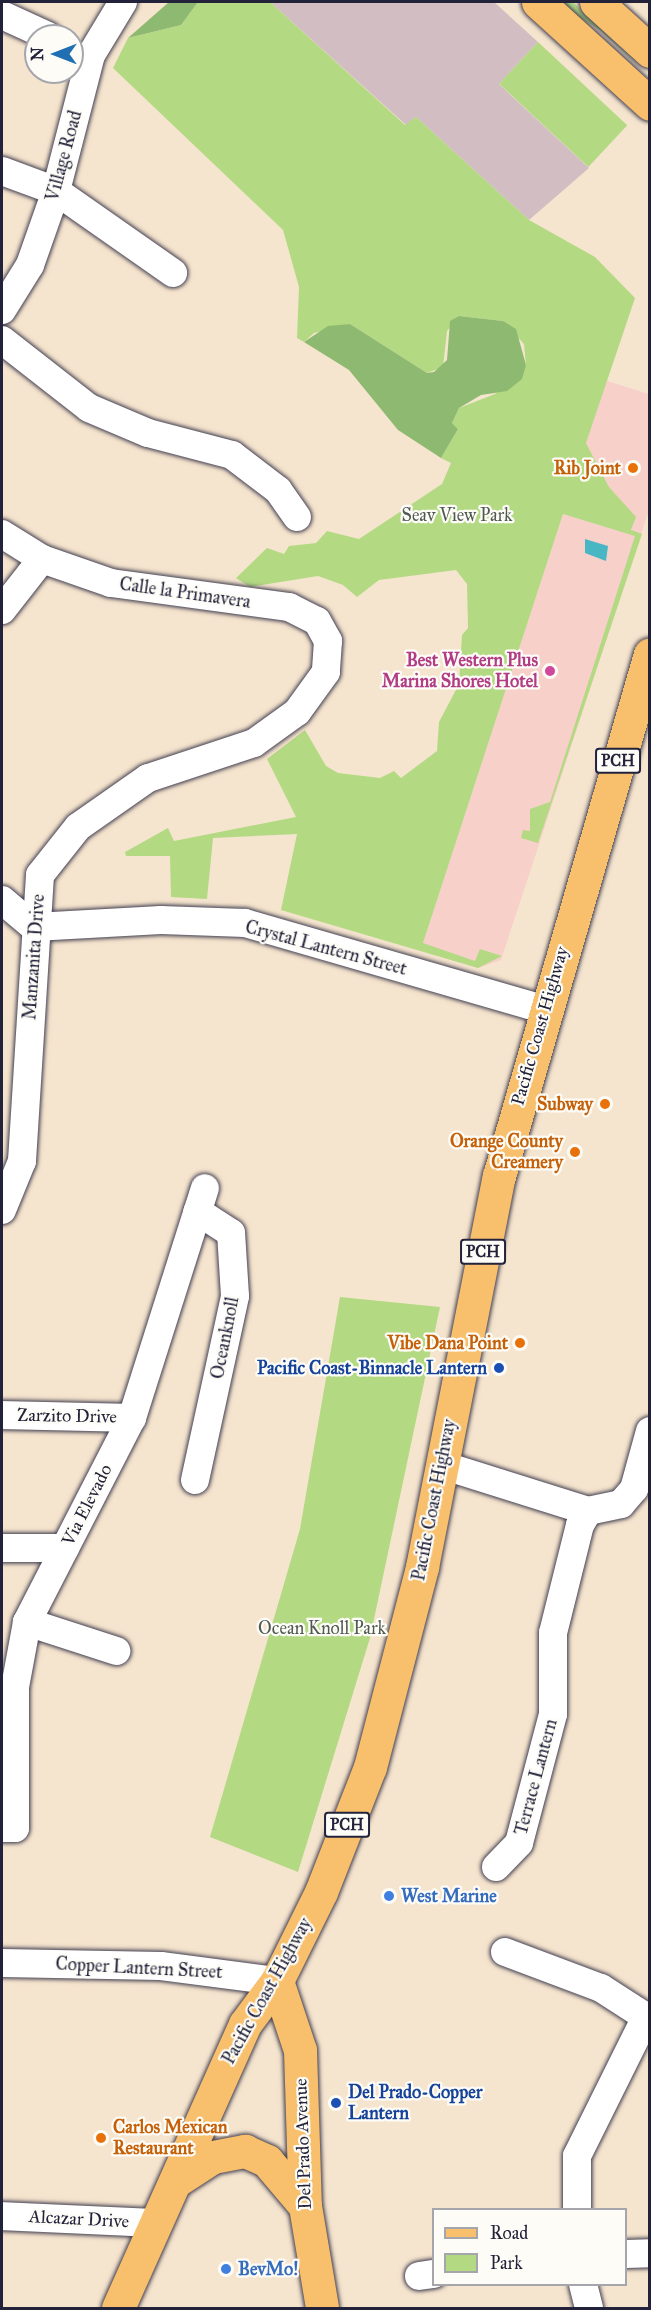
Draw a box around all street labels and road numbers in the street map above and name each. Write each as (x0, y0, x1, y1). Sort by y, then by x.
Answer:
street label: Village Road (42, 108, 86, 204)
street label: Calle la Primavera (118, 573, 252, 613)
road number: PCH (594, 748, 642, 774)
street label: Manzanita Drive (19, 893, 49, 1021)
street label: Crystal Lantern Street (243, 916, 409, 980)
street label: Pacific Coast Highway (507, 944, 573, 1108)
road number: PCH (459, 1239, 507, 1265)
street label: Oceanknoll (206, 1295, 244, 1381)
street label: Zarzito Drive (17, 1404, 117, 1428)
street label: Pacific Coast Highway (408, 1417, 460, 1583)
street label: Via Elevado (57, 1461, 117, 1549)
street label: Terrace Lantern (510, 1717, 562, 1837)
road number: PCH (323, 1812, 371, 1838)
street label: Pacific Coast Highway (218, 1914, 316, 2068)
street label: Copper Lantern Street (55, 1953, 223, 1983)
street label: Del Prado Avenue (290, 2078, 316, 2210)
street label: Alcazar Drive (28, 2206, 130, 2232)

